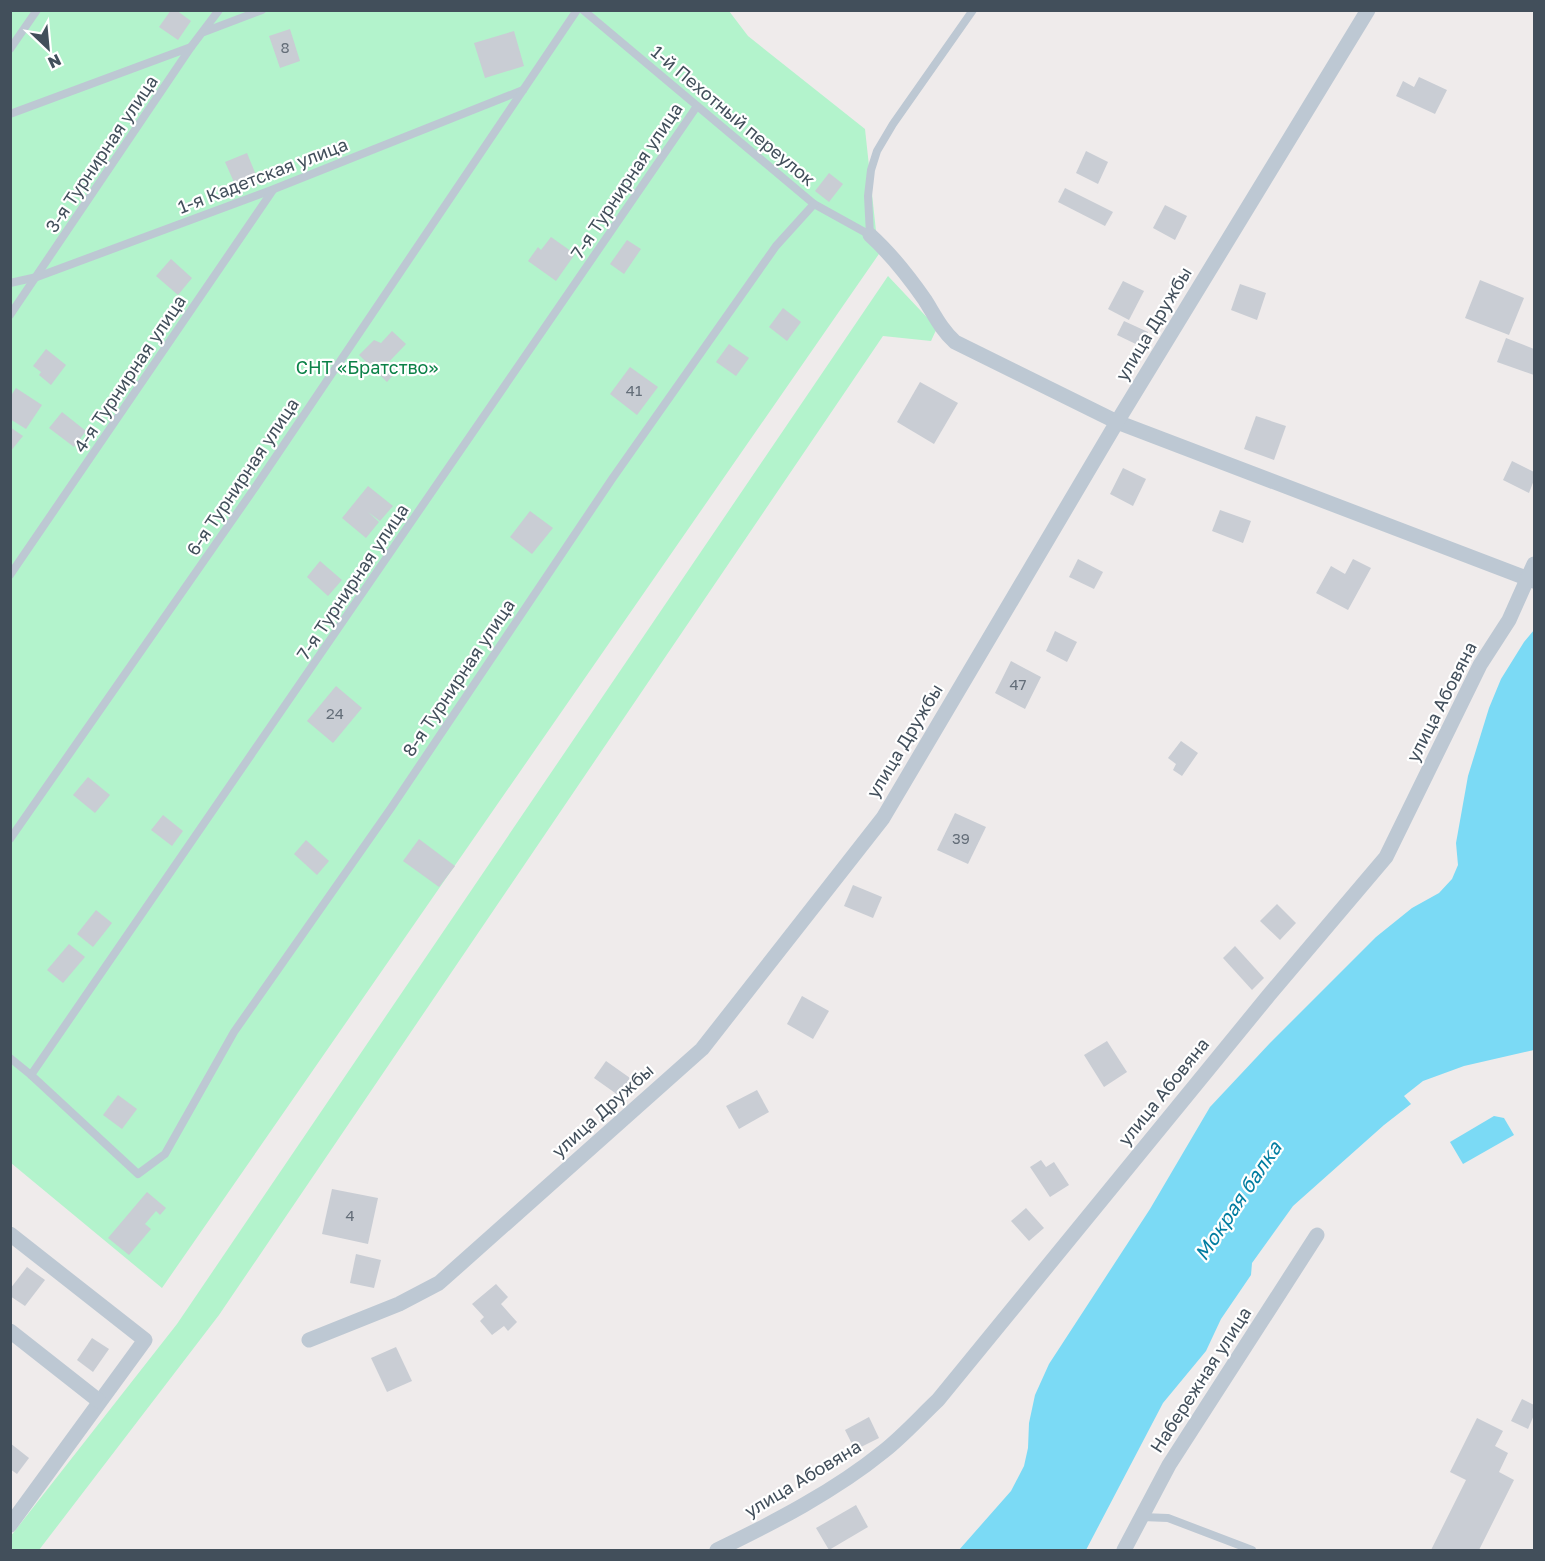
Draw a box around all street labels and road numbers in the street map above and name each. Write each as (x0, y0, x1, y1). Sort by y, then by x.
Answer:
street label: 1-й Пехотный переулок (647, 40, 820, 190)
street label: 3-я Турнирная улица (40, 71, 162, 236)
street label: 7-я Турнирная улица (566, 98, 687, 263)
street label: 1-я Кадетская улица (175, 132, 351, 218)
street label: улица Дружбы (1110, 262, 1196, 385)
street label: 4-я Турнирная улица (68, 291, 190, 456)
street label: 6-я Турнирная улица (181, 394, 303, 559)
street label: 7-я Турнирная улица (292, 499, 413, 664)
street label: 8-я Турнирная улица (397, 595, 519, 760)
street label: улица Абовяна (1401, 638, 1481, 765)
street label: улица Дружбы (861, 679, 947, 802)
street label: улица Абовяна (1113, 1033, 1213, 1150)
street label: улица Дружбы (547, 1059, 658, 1162)
street label: Набережная улица (1145, 1303, 1255, 1456)
street label: улица Абовяна (740, 1435, 865, 1522)

